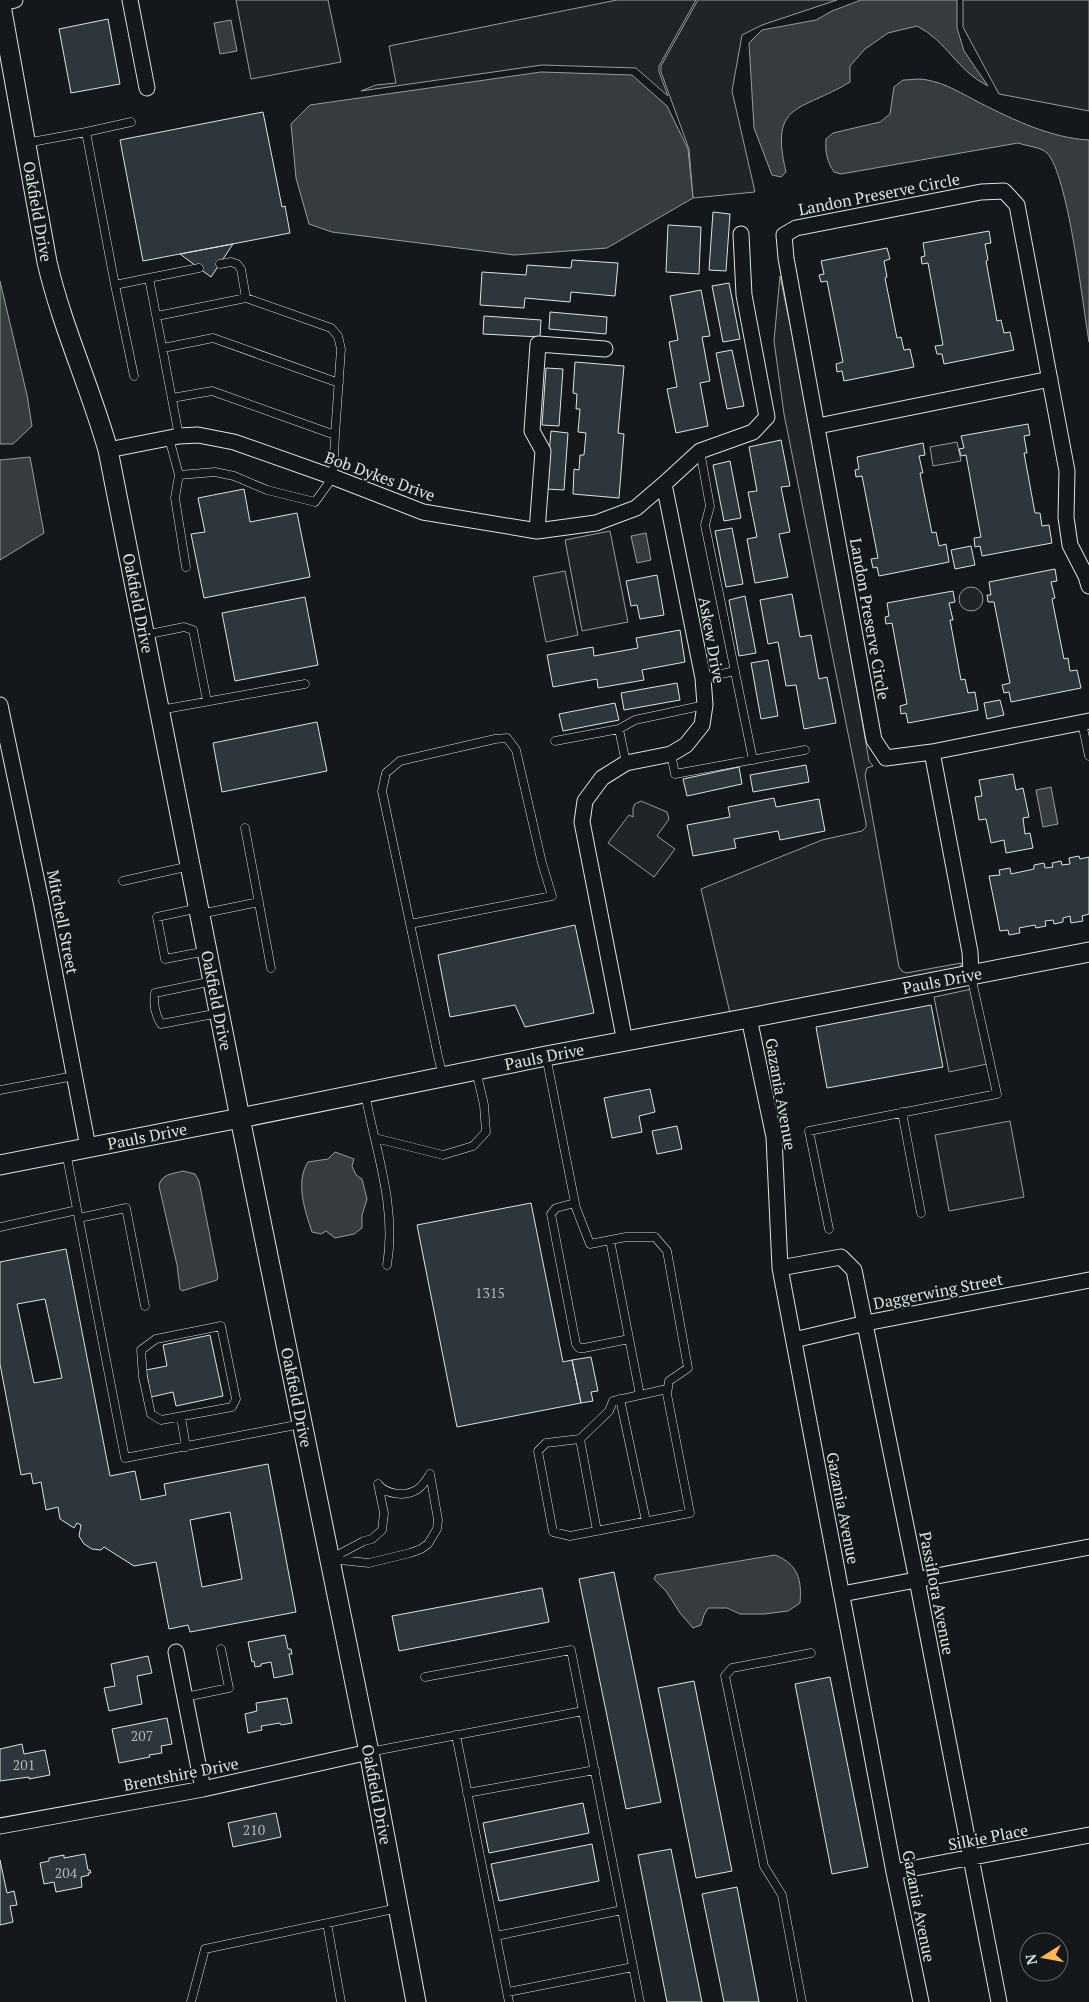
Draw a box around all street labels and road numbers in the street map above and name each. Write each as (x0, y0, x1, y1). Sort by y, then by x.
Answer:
street label: Oakfield Drive (18, 160, 58, 264)
street label: Landon Preserve Circle (796, 168, 962, 220)
street label: Bob Dykes Drive (322, 446, 438, 506)
street label: Landon Preserve Circle (845, 536, 895, 702)
street label: Oakfield Drive (118, 551, 159, 655)
street label: Askew Drive (694, 595, 730, 685)
street label: Mitchell Street (42, 868, 84, 976)
street label: Oakfield Drive (196, 948, 237, 1052)
street label: Pauls Drive (900, 962, 984, 999)
street label: Gazania Avenue (760, 1036, 802, 1152)
street label: Pauls Drive (503, 1038, 586, 1075)
street label: Pauls Drive (106, 1118, 189, 1155)
street label: Daggerwing Street (871, 1268, 1005, 1314)
street label: Oakfield Drive (276, 1345, 318, 1449)
street label: Gazania Avenue (821, 1450, 865, 1566)
street label: Passiflora Avenue (914, 1529, 960, 1657)
street label: Oakfield Drive (357, 1742, 397, 1846)
street label: Brentshire Drive (122, 1752, 240, 1796)
street label: Silkie Place (946, 1818, 1030, 1856)
street label: Gazania Avenue (897, 1848, 941, 1964)

